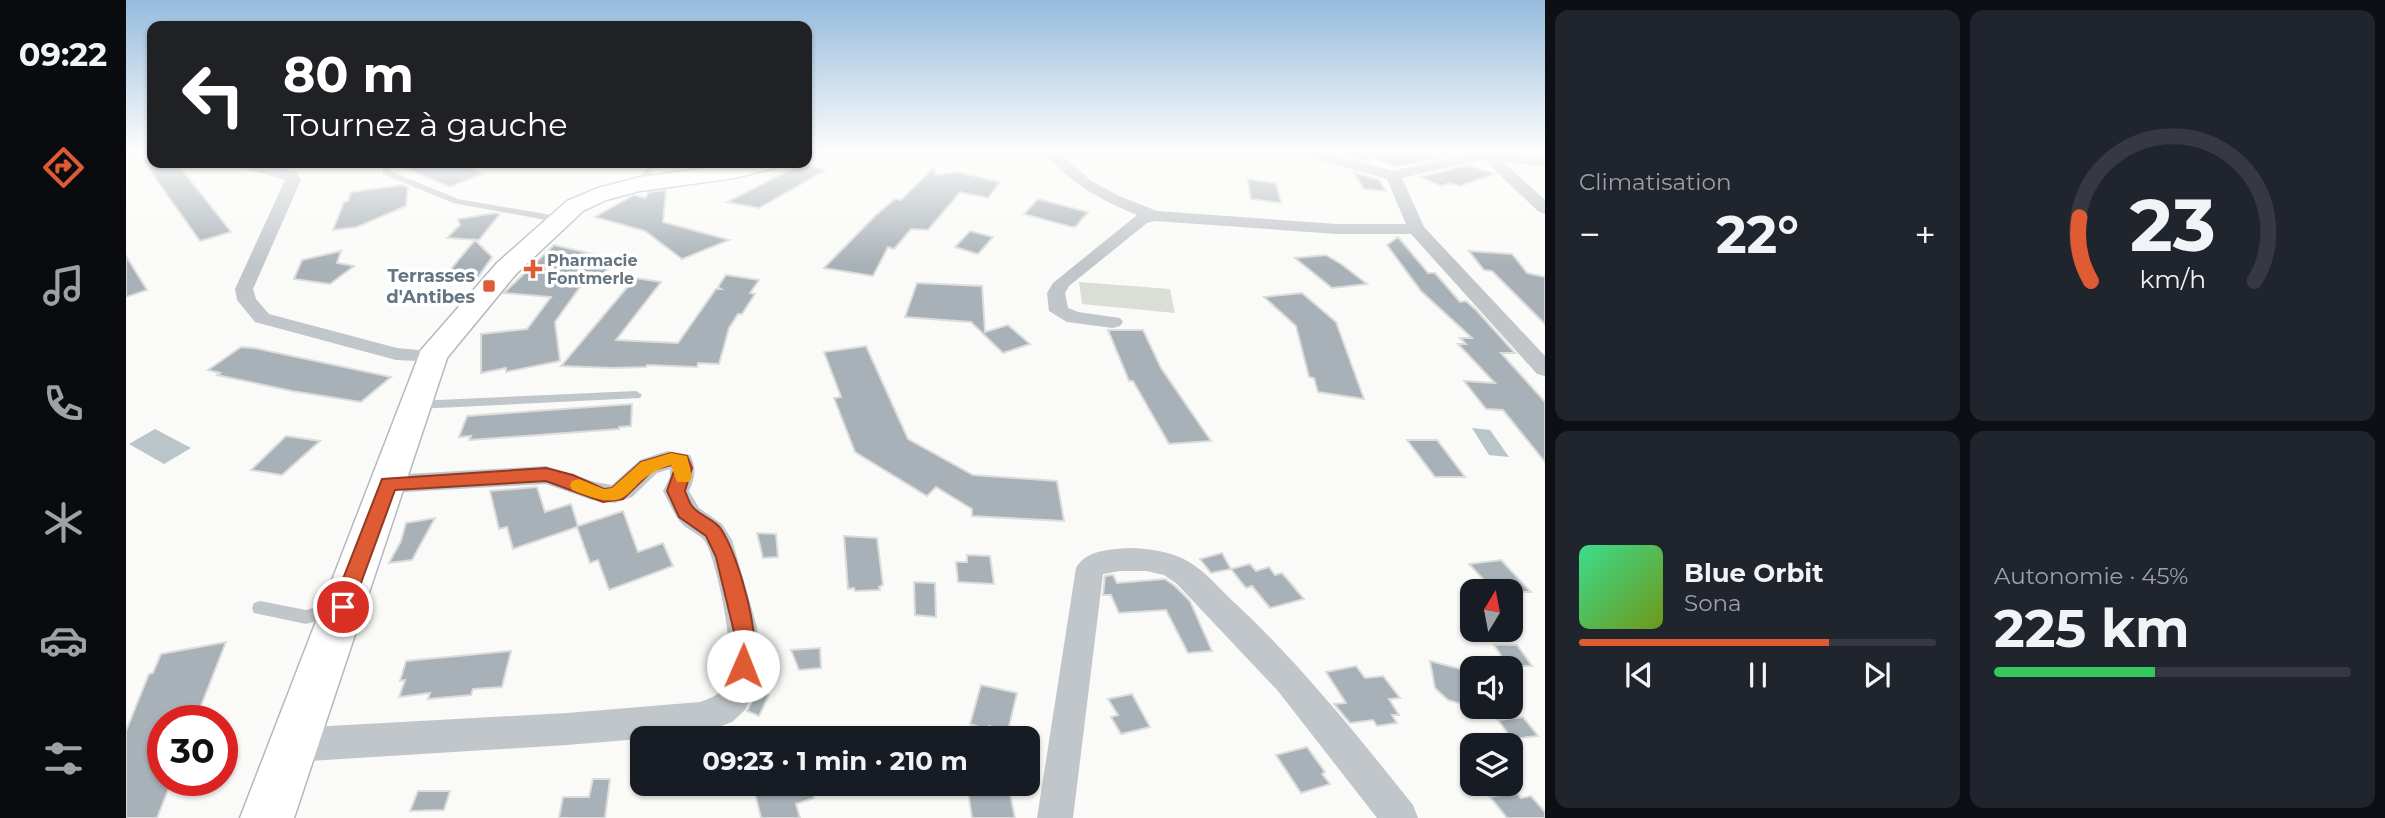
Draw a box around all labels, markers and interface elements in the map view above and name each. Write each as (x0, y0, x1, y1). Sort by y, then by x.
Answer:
text: 09:22 (19, 35, 107, 74)
text: 80 m (283, 45, 414, 104)
icon: left (168, 49, 259, 140)
text: Tournez à gauche (283, 105, 568, 144)
icon: directions (39, 143, 88, 192)
text: Climatisation (1579, 168, 1731, 196)
text: 23 (2129, 182, 2216, 270)
text: 22° (1716, 203, 1799, 266)
text: − (1579, 211, 1601, 258)
text: + (1914, 211, 1936, 258)
place label: Pharmacie Fontmerle (547, 251, 638, 288)
icon: music (39, 261, 88, 310)
marker: Pharmacie Fontmerle (525, 261, 541, 277)
text: km/h (2139, 264, 2206, 294)
place label: Terrasses d'Antibes (386, 265, 475, 308)
marker: Terrasses d'Antibes (481, 278, 497, 294)
icon: phone (39, 379, 88, 428)
icon: climate (39, 498, 88, 547)
text: Blue Orbit (1684, 557, 1823, 589)
text: Autonomie · 45% (1994, 562, 2188, 590)
pin (313, 577, 373, 637)
north arrow (1460, 579, 1522, 642)
map controls (1460, 579, 1523, 796)
icon: arrive (324, 588, 362, 626)
text: Sona (1684, 589, 1742, 617)
text: 225 km (1994, 597, 2189, 660)
icon: car (39, 616, 88, 665)
position arrow (706, 629, 780, 703)
button: sound (1460, 656, 1523, 719)
icon: previous (1620, 656, 1658, 694)
icon: pause (1739, 656, 1777, 694)
icon: next (1858, 656, 1896, 694)
speed limit sign: 30 (147, 705, 238, 796)
button: layers (1460, 733, 1523, 796)
icon: filters (39, 734, 88, 783)
text: 09:23 · 1 min · 210 m (702, 745, 968, 777)

